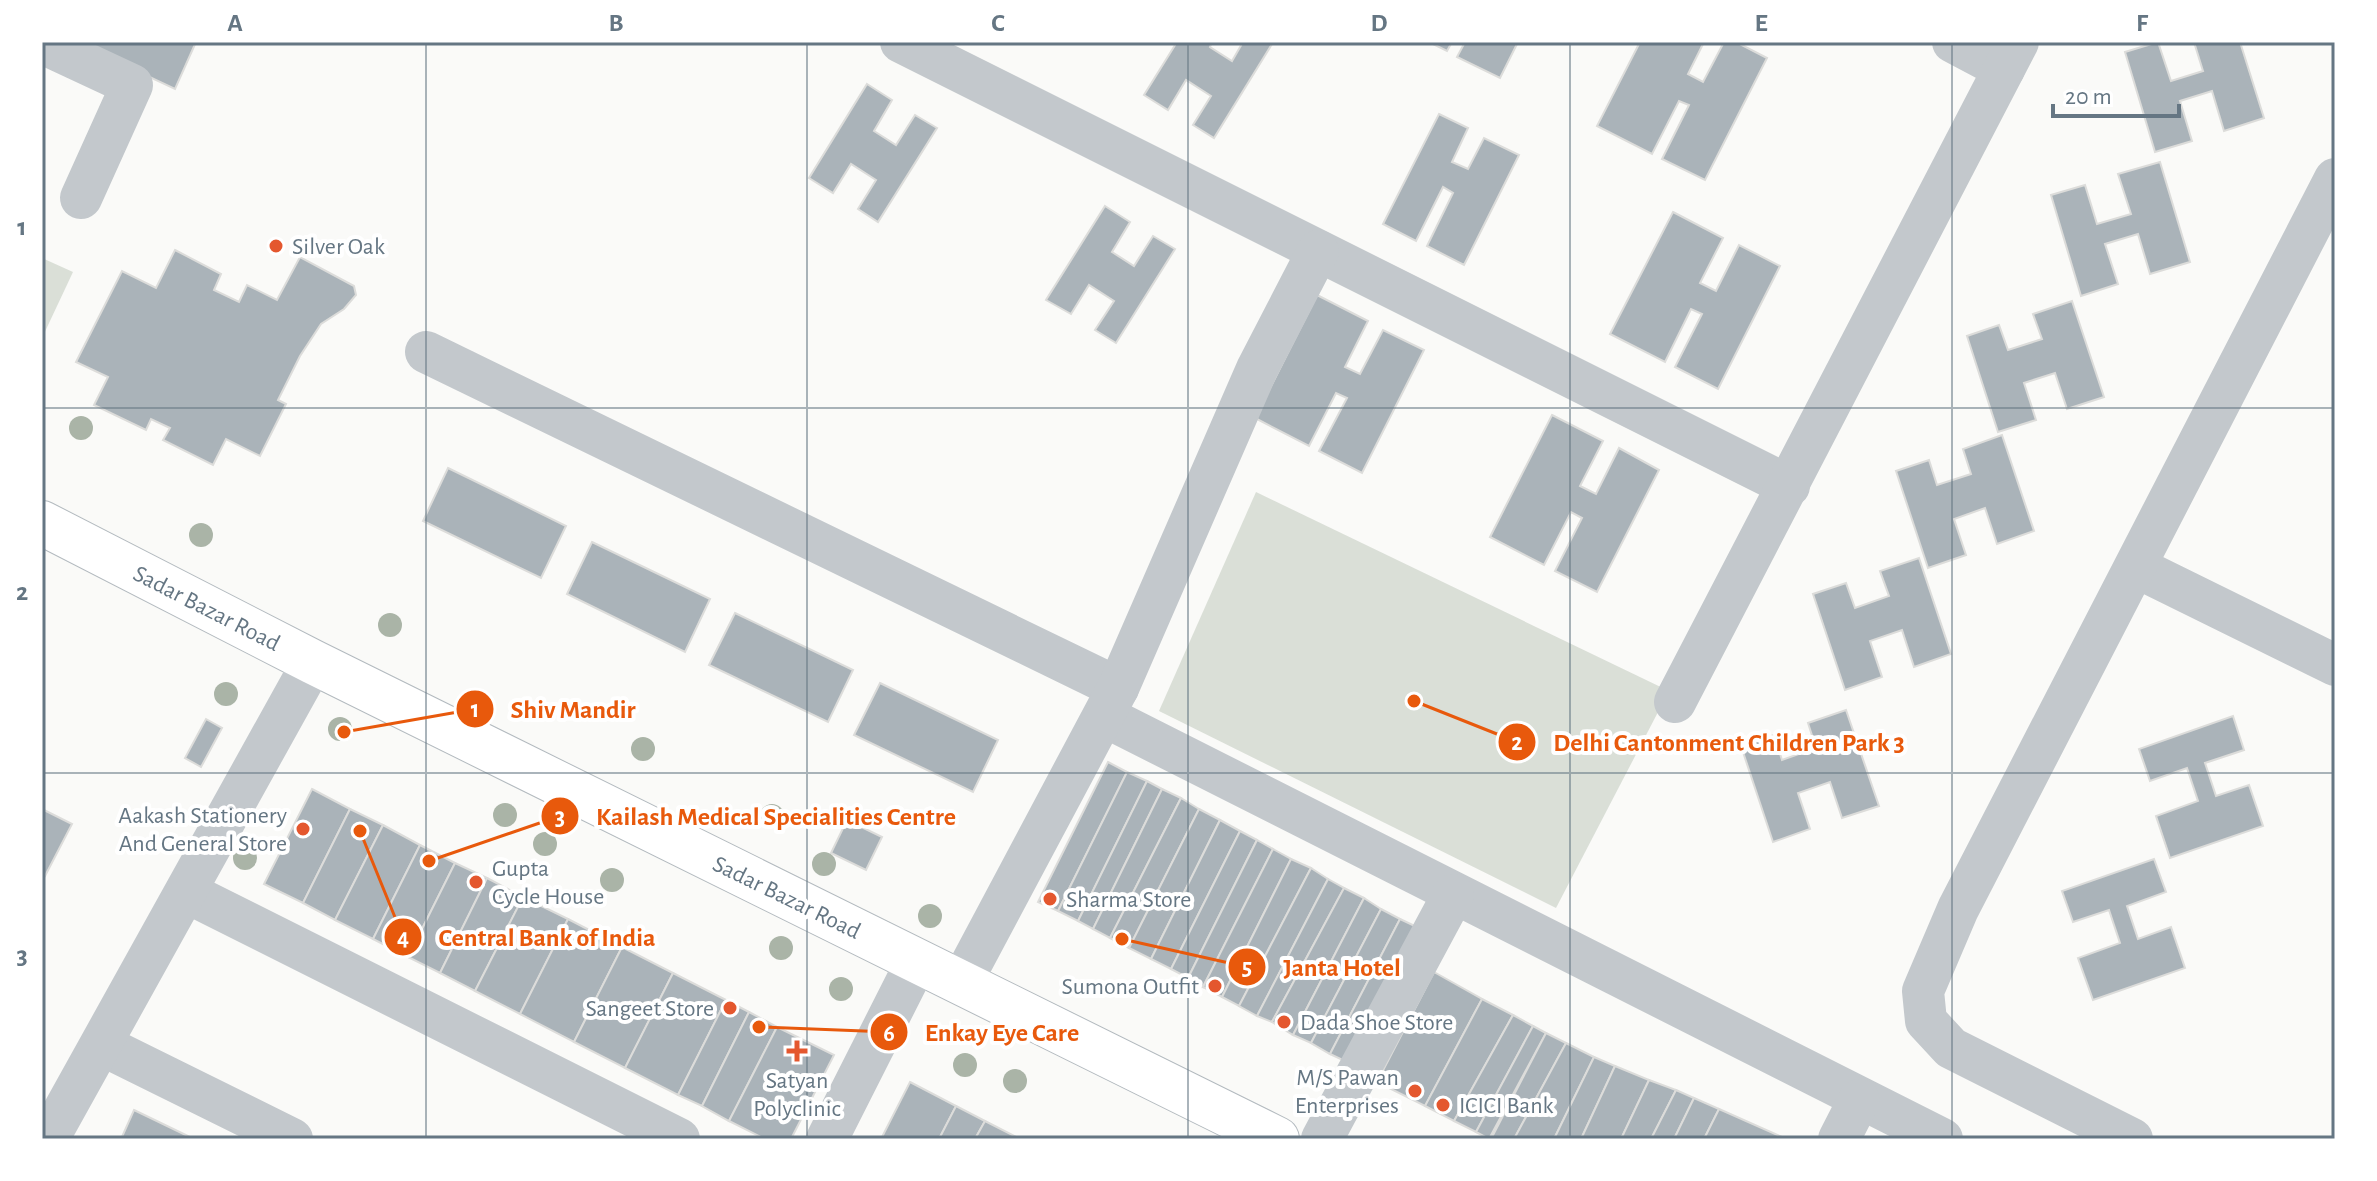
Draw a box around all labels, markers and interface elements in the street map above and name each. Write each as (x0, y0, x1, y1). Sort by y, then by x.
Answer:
text: A (227, 10, 243, 36)
text: B (608, 10, 624, 36)
text: C (991, 10, 1005, 36)
text: D (1370, 10, 1388, 36)
text: E (1754, 10, 1768, 36)
text: F (2136, 10, 2149, 36)
scale bar (2053, 68, 2179, 118)
text: 20 m (2065, 85, 2112, 109)
text: 1 (17, 214, 27, 240)
place label: Silver Oak (292, 235, 385, 259)
marker: Silver Oak (267, 237, 285, 255)
street label: Sadar Bazar Road (129, 562, 284, 656)
text: 2 (16, 579, 28, 605)
callout: Shiv Mandir (455, 684, 652, 734)
text: Shiv Mandir (510, 697, 636, 723)
text: 1 (471, 698, 479, 722)
callout: Delhi Cantonment Children Park 3 (1497, 717, 1921, 767)
text: Delhi Cantonment Children Park 3 (1553, 730, 1905, 756)
text: 2 (1511, 731, 1523, 755)
callout: Kailash Medical Specialities Centre (540, 791, 972, 841)
place label: Aakash Stationery And General Store (118, 804, 287, 856)
text: Kailash Medical Specialities Centre (596, 804, 956, 830)
text: 3 (555, 806, 565, 830)
marker: Aakash Stationery And General Store (294, 820, 312, 838)
street label: Sadar Bazar Road (709, 852, 864, 944)
place label: Gupta Cycle House (492, 857, 604, 909)
marker: Gupta Cycle House (467, 873, 485, 891)
place label: Sharma Store (1066, 888, 1191, 912)
marker: Sharma Store (1041, 890, 1059, 908)
callout: Central Bank of India (383, 912, 672, 962)
text: Central Bank of India (439, 925, 655, 951)
text: 4 (397, 926, 409, 950)
callout: Janta Hotel (1227, 942, 1416, 992)
text: 3 (16, 943, 28, 969)
text: Janta Hotel (1283, 955, 1401, 981)
text: 5 (1242, 956, 1252, 980)
place label: Sumona Outfit (1061, 975, 1199, 999)
marker: Sumona Outfit (1206, 977, 1224, 995)
place label: Sangeet Store (586, 997, 714, 1021)
marker: Sangeet Store (721, 999, 739, 1017)
callout: Enkay Eye Care (869, 1007, 1095, 1057)
place label: Dada Shoe Store (1300, 1011, 1453, 1035)
marker: Dada Shoe Store (1275, 1013, 1293, 1031)
text: Enkay Eye Care (925, 1020, 1079, 1046)
text: 6 (883, 1022, 895, 1046)
marker: Satyan Polyclinic (786, 1040, 808, 1062)
place label: M/S Pawan Enterprises (1295, 1066, 1399, 1118)
place label: Satyan Polyclinic (753, 1069, 841, 1121)
marker: M/S Pawan Enterprises (1406, 1082, 1424, 1100)
place label: ICICI Bank (1459, 1094, 1554, 1118)
marker: ICICI Bank (1434, 1096, 1452, 1114)

